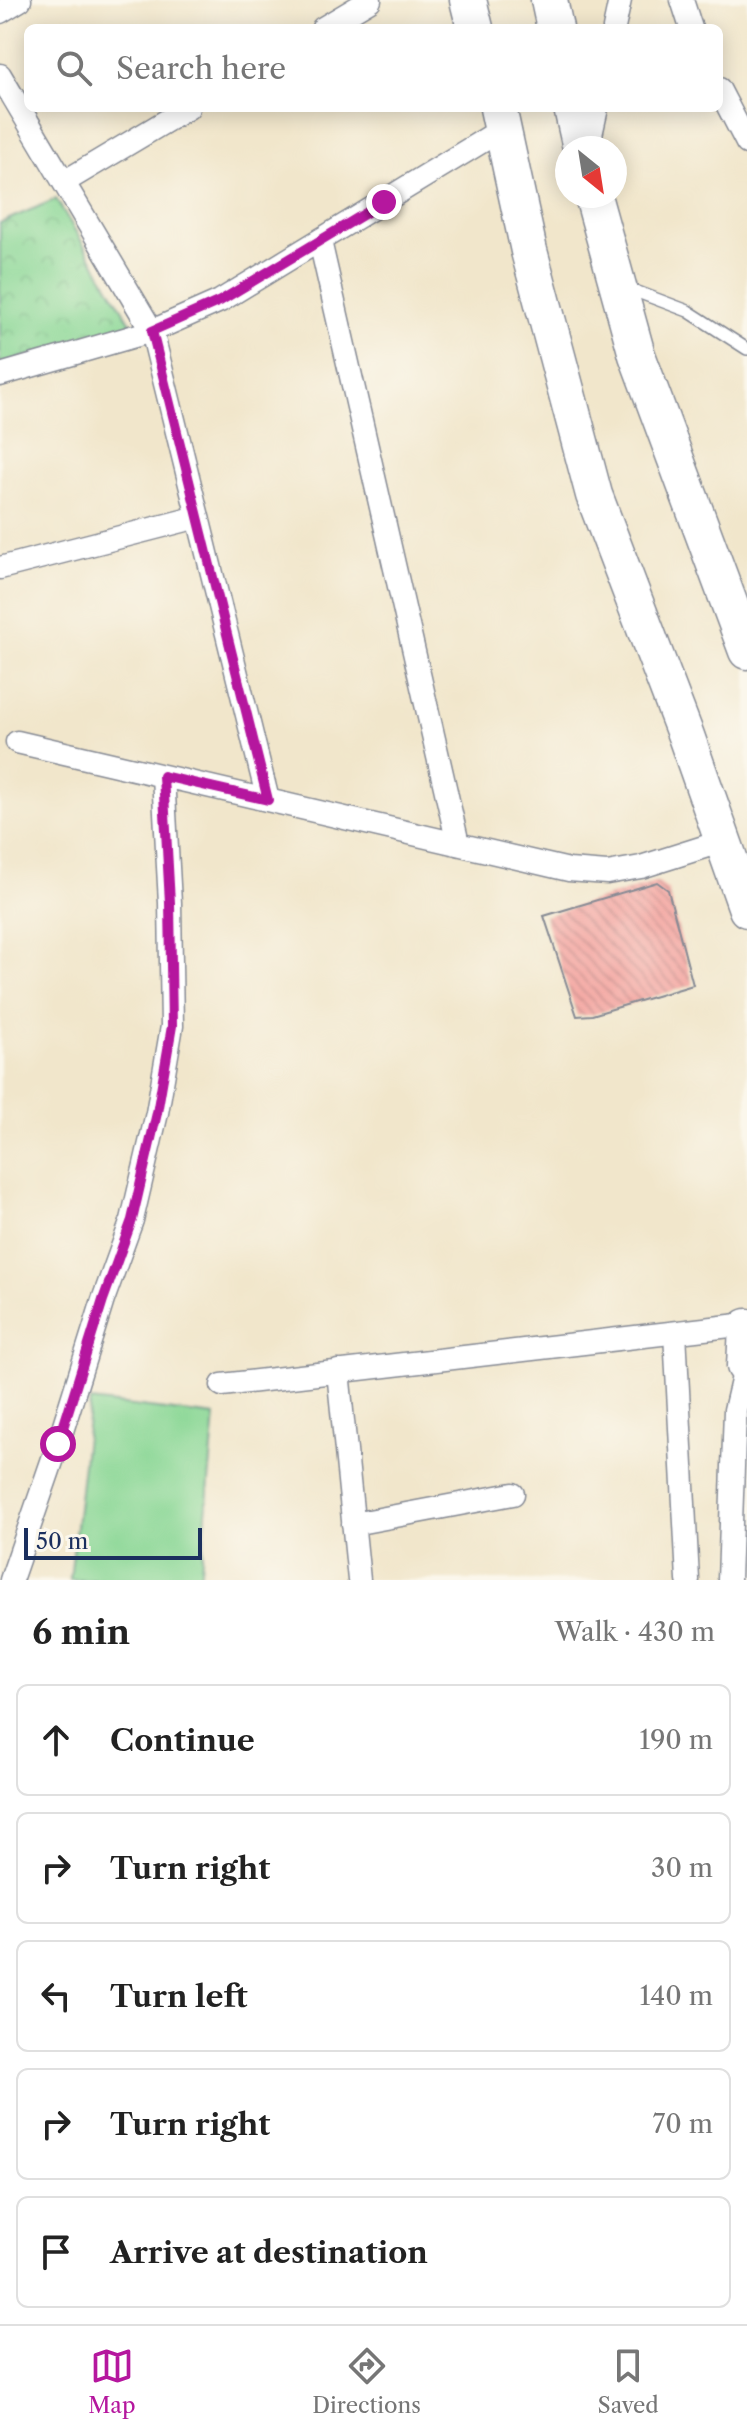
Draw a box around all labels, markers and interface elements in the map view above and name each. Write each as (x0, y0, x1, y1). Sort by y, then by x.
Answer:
search box (24, 24, 723, 112)
icon: search (52, 46, 96, 90)
text: Search here (116, 50, 286, 87)
north arrow (555, 136, 627, 208)
route end (366, 184, 402, 220)
route start (40, 1426, 76, 1462)
scale bar (24, 1524, 202, 1560)
text: 50 m (36, 1528, 88, 1555)
text: 6 min (32, 1611, 130, 1653)
text: Walk · 430 m (555, 1616, 715, 1648)
icon: ahead (34, 1718, 78, 1762)
text: Continue (110, 1722, 255, 1759)
text: 190 m (639, 1724, 713, 1756)
icon: right (34, 1846, 78, 1890)
text: Turn right (110, 1850, 270, 1887)
text: 30 m (651, 1852, 713, 1884)
icon: left (34, 1974, 78, 2018)
text: Turn left (110, 1978, 247, 2015)
text: 140 m (639, 1980, 713, 2012)
icon: right (34, 2102, 78, 2146)
text: Turn right (110, 2106, 270, 2143)
text: 70 m (653, 2108, 713, 2140)
icon: arrive (34, 2230, 78, 2274)
text: Arrive at destination (110, 2234, 428, 2271)
tab: Map (88, 2344, 136, 2419)
tab: Directions (312, 2344, 421, 2419)
tab: Saved (598, 2344, 659, 2419)

